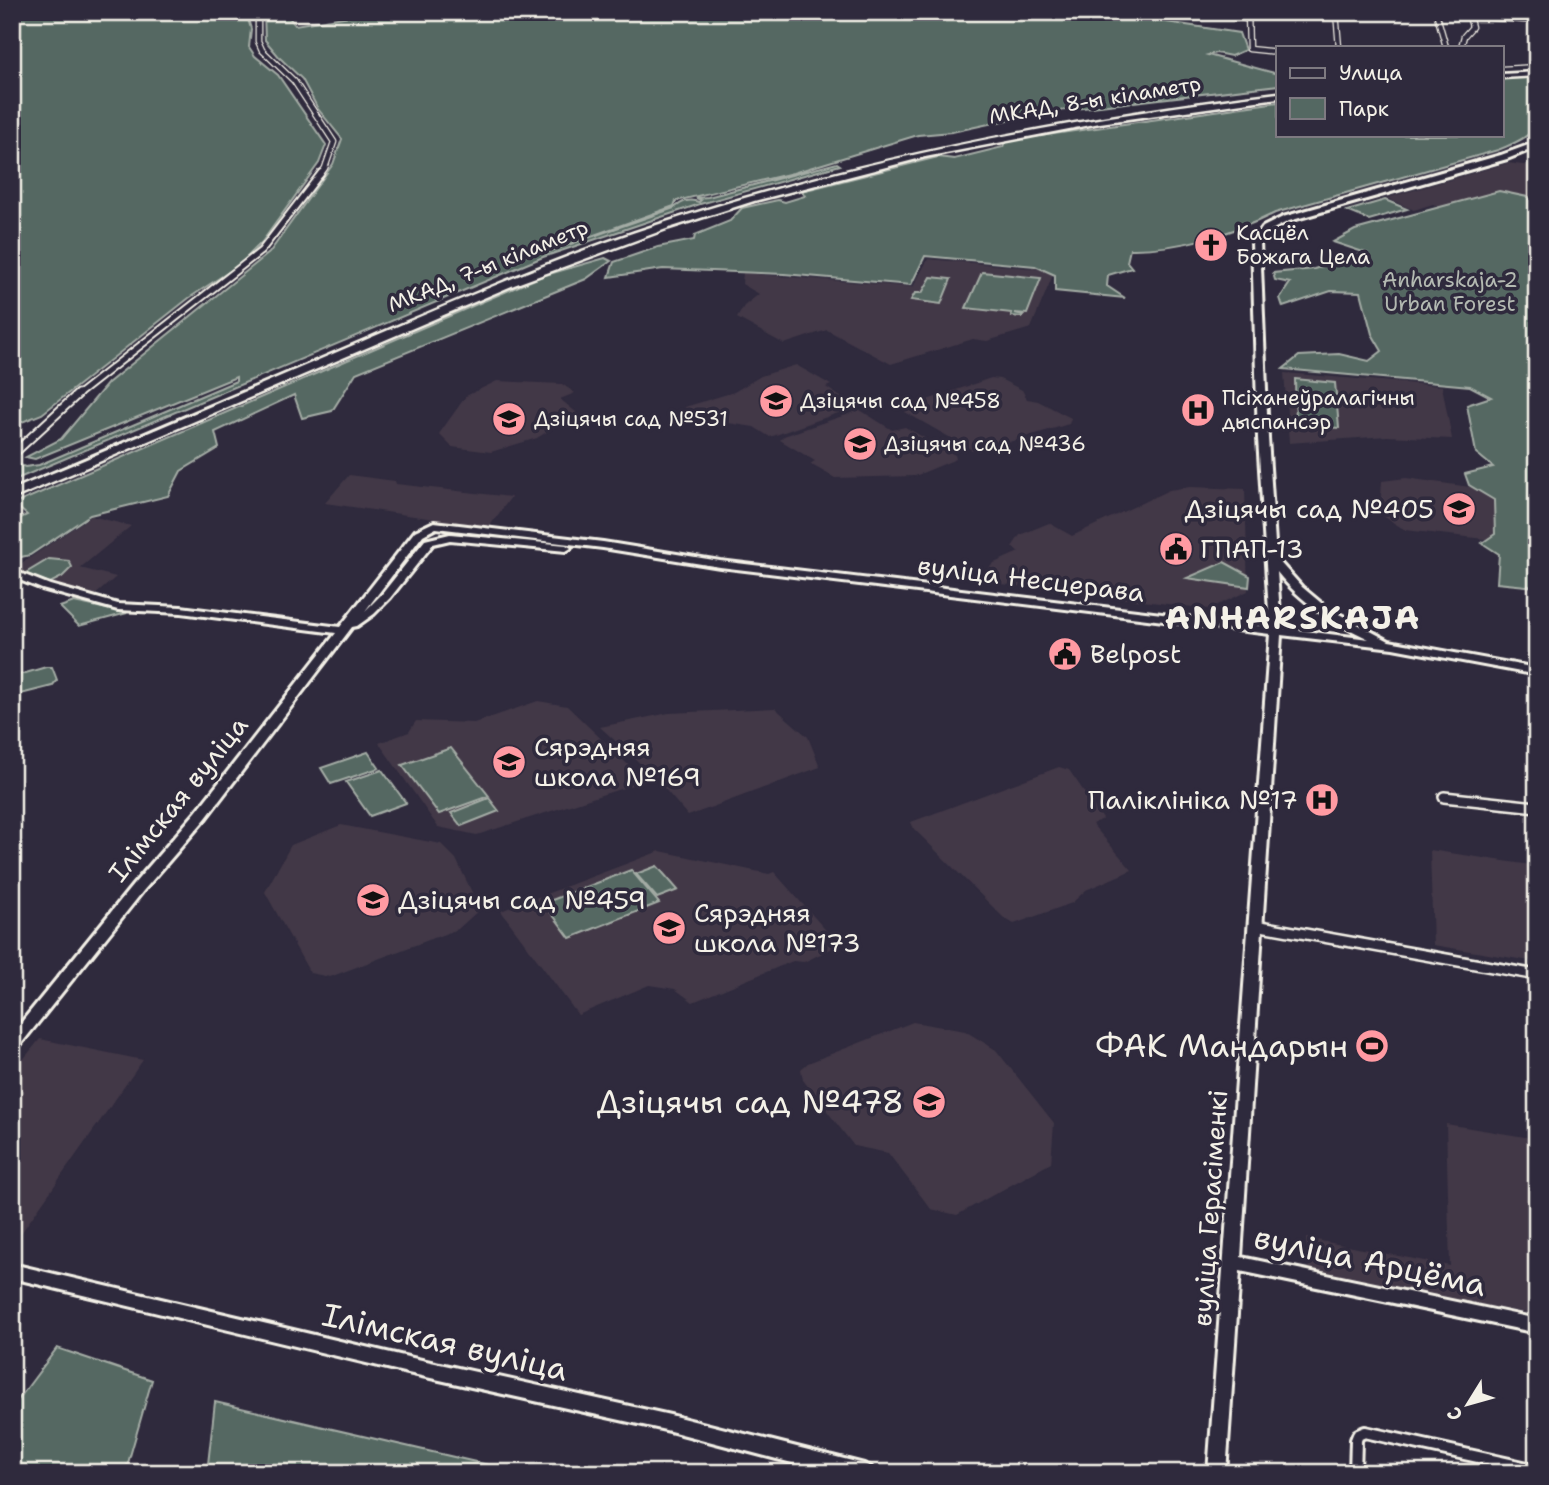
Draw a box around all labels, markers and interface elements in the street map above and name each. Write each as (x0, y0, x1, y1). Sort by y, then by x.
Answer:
legend (1276, 46, 1504, 136)
text: Улица (1339, 59, 1402, 87)
street label: МКАД, 8-ы кіламетр (987, 69, 1203, 131)
text: Парк (1339, 95, 1389, 123)
street label: МКАД, 7-ы кіламетр (384, 213, 592, 319)
place label: Касцёл Божага Цела (1236, 219, 1370, 271)
church icon: Касцёл Божага Цела (1192, 226, 1230, 264)
park label: Anharskaja-2 Urban Forest (1382, 266, 1518, 318)
school or university icon: Дзіцячы сад №458 (757, 382, 795, 420)
place label: Псіханеўралагічны дыспансэр (1222, 384, 1415, 436)
place label: Дзіцячы сад №458 (800, 387, 1001, 415)
hospital icon: Псіханеўралагічны дыспансэр (1179, 391, 1217, 429)
school or university icon: Дзіцячы сад №531 (490, 400, 528, 438)
place label: Дзіцячы сад №531 (534, 405, 728, 433)
school or university icon: Дзіцячы сад №436 (841, 425, 879, 463)
place label: Дзіцячы сад №436 (884, 430, 1086, 458)
school or university icon: Дзіцячы сад №405 (1440, 490, 1478, 528)
place label: Дзіцячы сад №405 (1184, 491, 1434, 526)
public building icon: ГПАП-13 (1157, 530, 1195, 568)
place label: ГПАП-13 (1200, 531, 1304, 566)
street label: вуліца Несцерава (916, 547, 1147, 610)
district label: ANHARSKAJA (1165, 595, 1421, 640)
public building icon: Belpost (1046, 635, 1084, 673)
place label: Belpost (1090, 636, 1181, 671)
street label: Ілімская вуліца (100, 709, 255, 889)
place label: Сярэдняя школа №169 (534, 729, 701, 794)
school or university icon: Сярэдняя школа №169 (490, 743, 528, 781)
hospital icon: Паліклініка №17 (1303, 781, 1341, 819)
place label: Паліклініка №17 (1088, 782, 1298, 817)
school or university icon: Дзіцячы сад №459 (354, 881, 392, 919)
place label: Дзіцячы сад №459 (398, 882, 646, 917)
place label: Сярэдняя школа №173 (694, 895, 861, 960)
school or university icon: Сярэдняя школа №173 (650, 909, 688, 947)
place label: ФАК Мандарын (1095, 1024, 1348, 1067)
sports icon: ФАК Мандарын (1353, 1027, 1391, 1065)
place label: Дзіцячы сад №478 (597, 1080, 904, 1123)
school or university icon: Дзіцячы сад №478 (910, 1083, 948, 1121)
street label: вуліца Герасіменкі (1184, 1088, 1235, 1328)
street label: вуліца Арцёма (1250, 1215, 1490, 1306)
street label: Ілімская вуліца (318, 1292, 572, 1391)
north arrow (1434, 1370, 1504, 1440)
text: С (1441, 1402, 1468, 1426)

